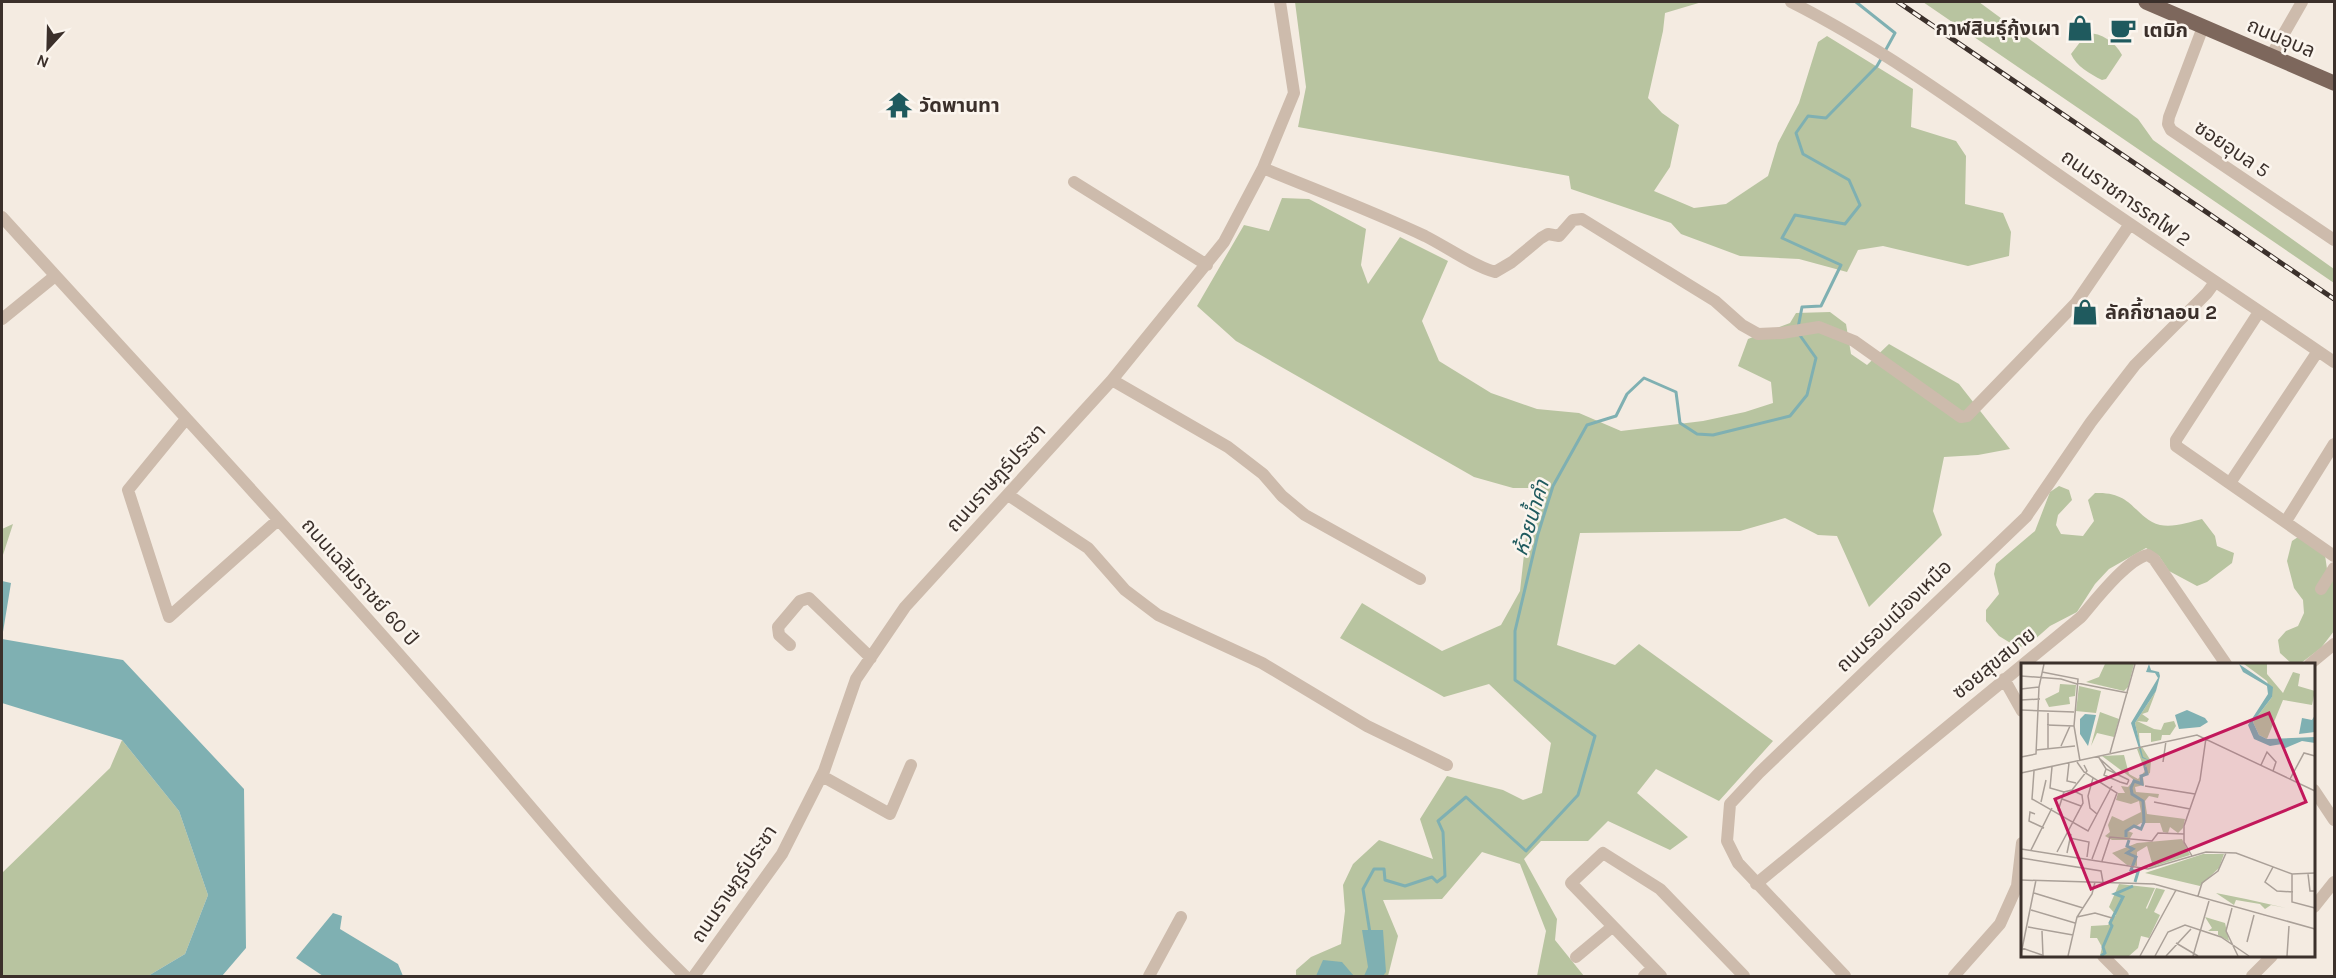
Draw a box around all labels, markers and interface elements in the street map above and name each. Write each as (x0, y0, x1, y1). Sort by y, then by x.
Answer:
shop icon: กาฬสินธุ์กุ้งเผา (2065, 13, 2095, 43)
street label: ถนนอุบล (2244, 13, 2318, 63)
cafe icon: เตมิก (2108, 15, 2138, 45)
place label: กาฬสินธุ์กุ้งเผา (1935, 17, 2060, 40)
north arrow (18, 18, 78, 78)
place label: เตมิก (2143, 19, 2188, 42)
text: N (34, 50, 51, 72)
temple icon: วัดพานทา (884, 90, 914, 120)
place label: วัดพานทา (919, 94, 1000, 117)
street label: ซอยอุบล 5 (2190, 116, 2274, 182)
street label: ถนนราชการรถไฟ 2 (2057, 145, 2195, 251)
shop icon: ลัคกี้ซาลอน 2 (2070, 297, 2100, 327)
place label: ลัคกี้ซาลอน 2 (2105, 297, 2217, 324)
street label: ถนนราษฎร์ประชา (942, 419, 1050, 537)
water label: ห้วยน้ำคำ (1505, 475, 1554, 559)
street label: ถนนเฉลิมราชย์ 60 ปี (297, 513, 423, 651)
street label: ถนนรอบเมืองเหนือ (1831, 555, 1957, 677)
street label: ซอยสุขสบาย (1948, 622, 2040, 704)
inset map (2021, 663, 2315, 957)
street label: ถนนราษฎร์ประชา (686, 821, 782, 947)

